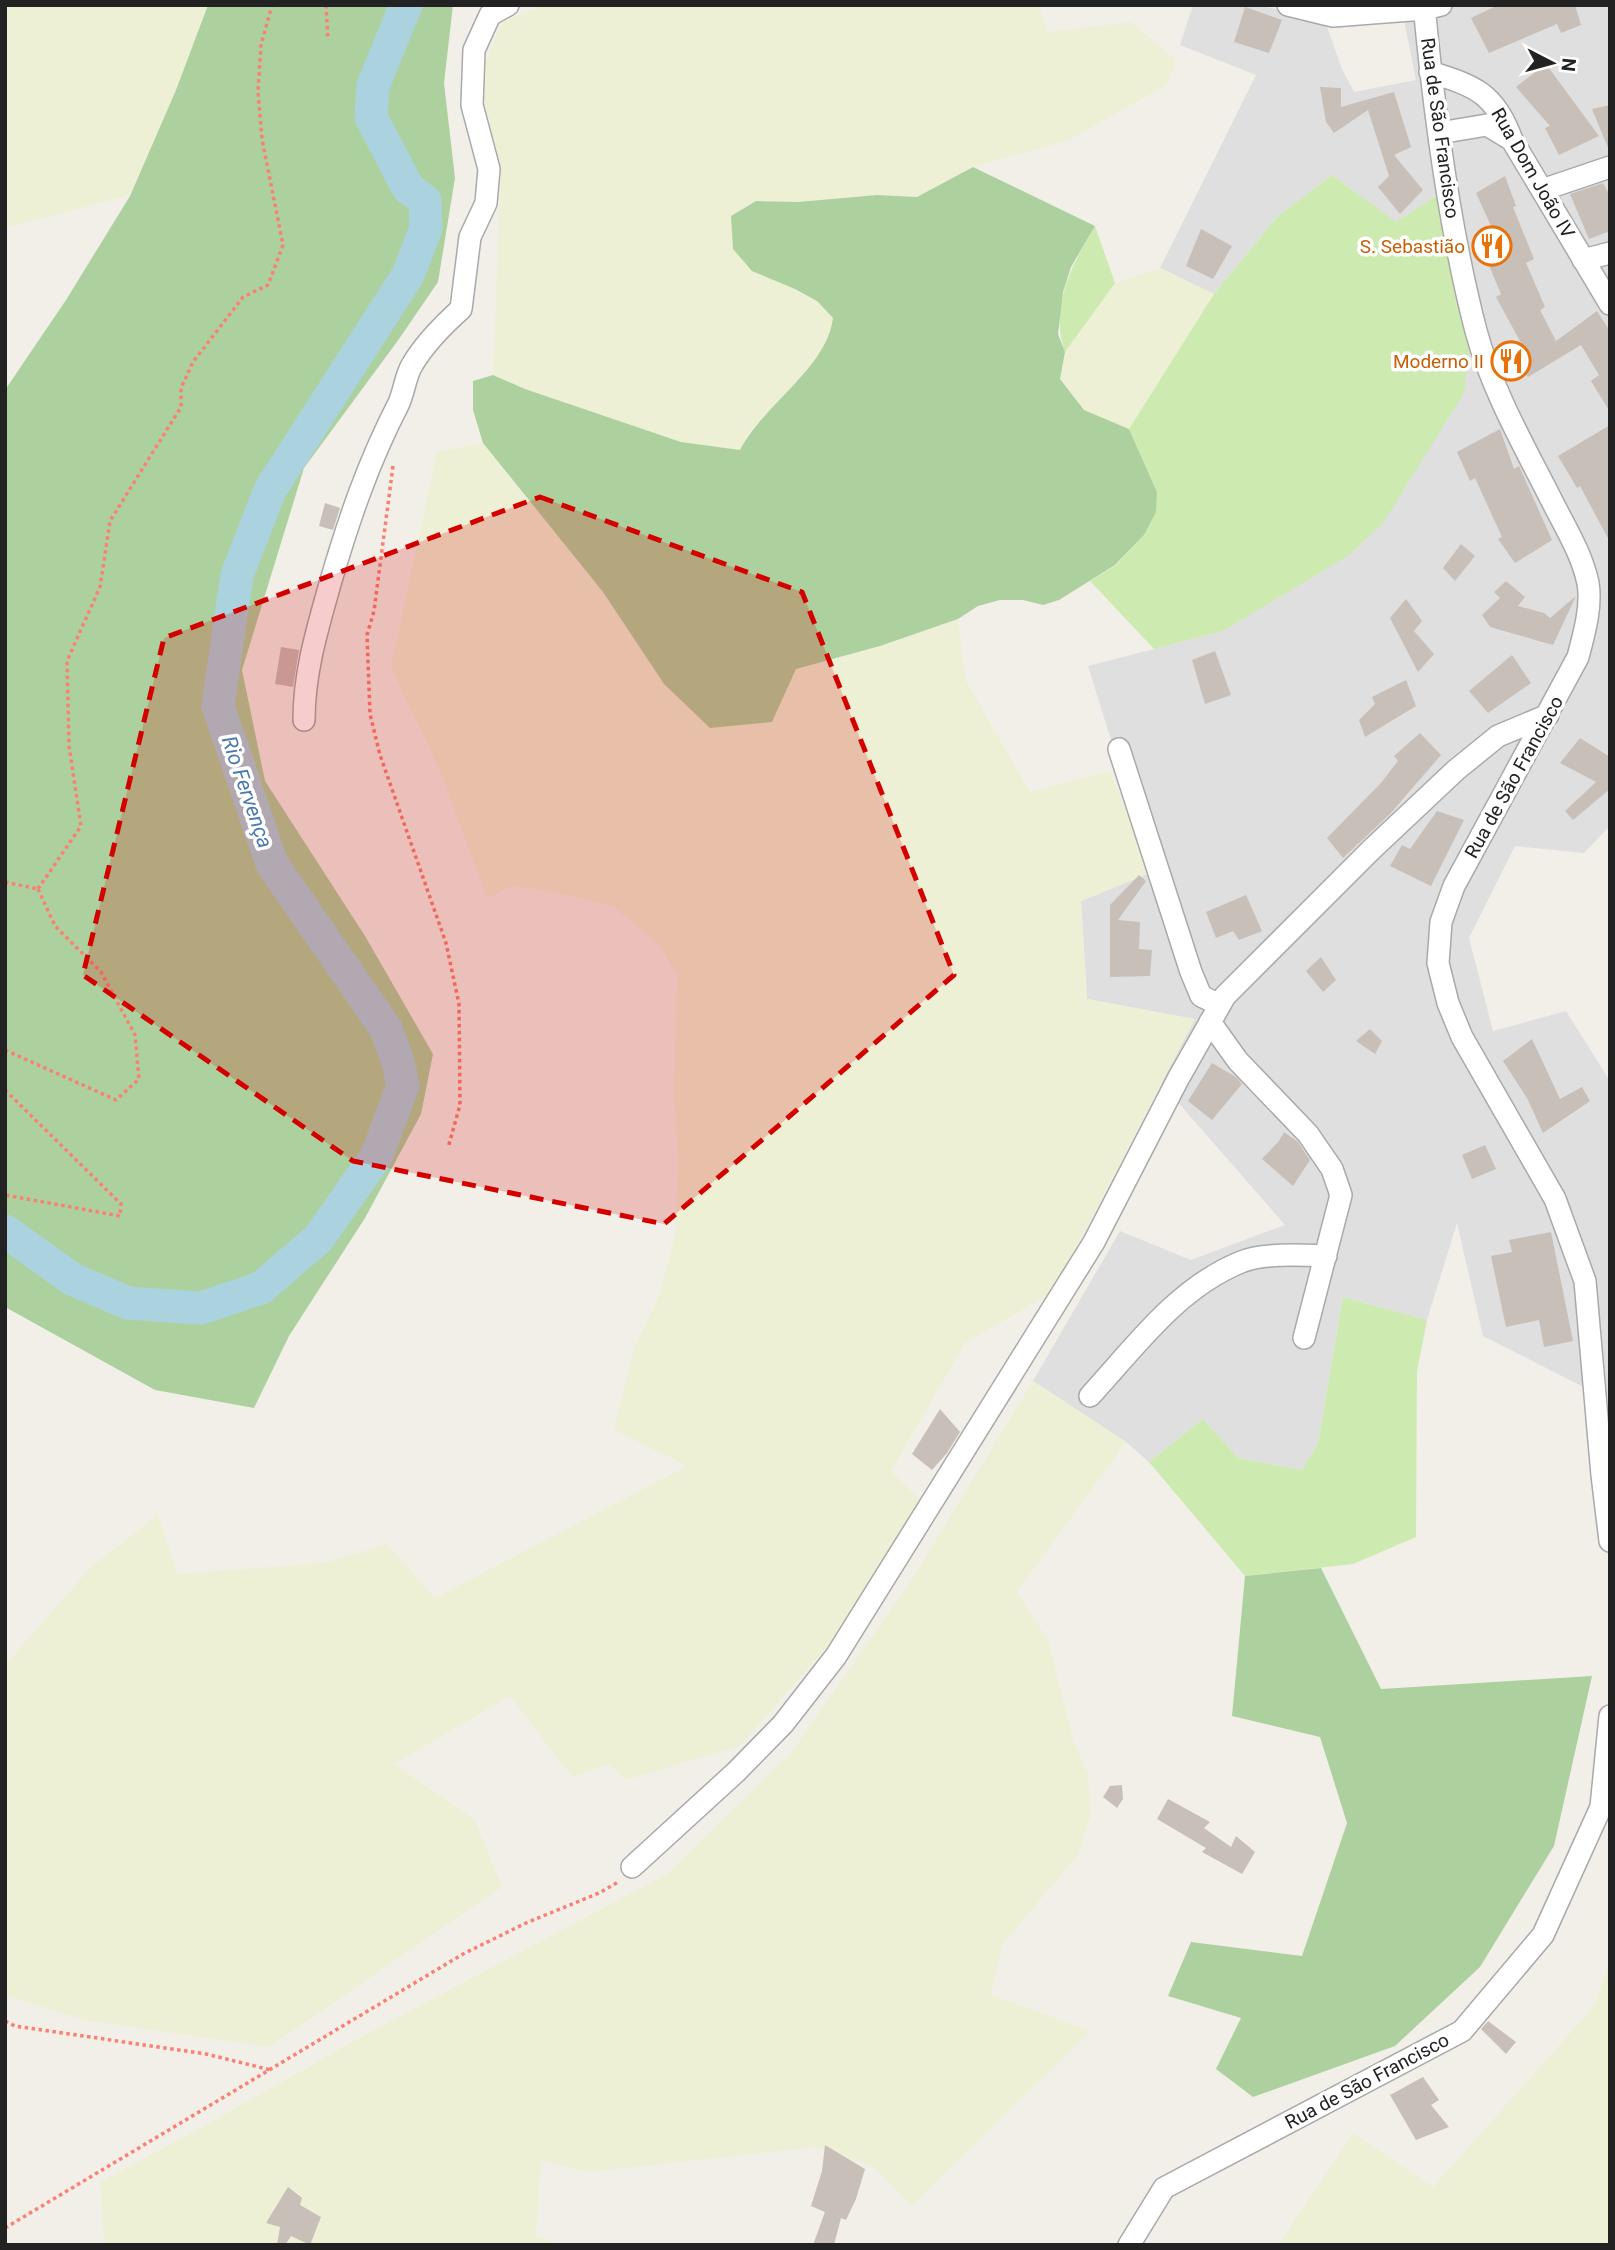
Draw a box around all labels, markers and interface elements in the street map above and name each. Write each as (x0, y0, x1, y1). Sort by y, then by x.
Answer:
north arrow (1517, 28, 1587, 98)
street label: Rua de São Francisco (1416, 36, 1464, 220)
text: N (1556, 57, 1581, 73)
street label: Rua Dom João IV (1486, 104, 1580, 242)
restaurant icon: S. Sebastião (1471, 225, 1513, 267)
place label: S. Sebastião (1360, 235, 1465, 258)
restaurant icon: Moderno II (1490, 340, 1532, 382)
place label: Moderno II (1393, 350, 1484, 373)
street label: Rua de São Francisco (1460, 692, 1568, 862)
water label: Rio Fervença (217, 733, 277, 851)
street label: Rua de São Francisco (1281, 2028, 1453, 2134)

